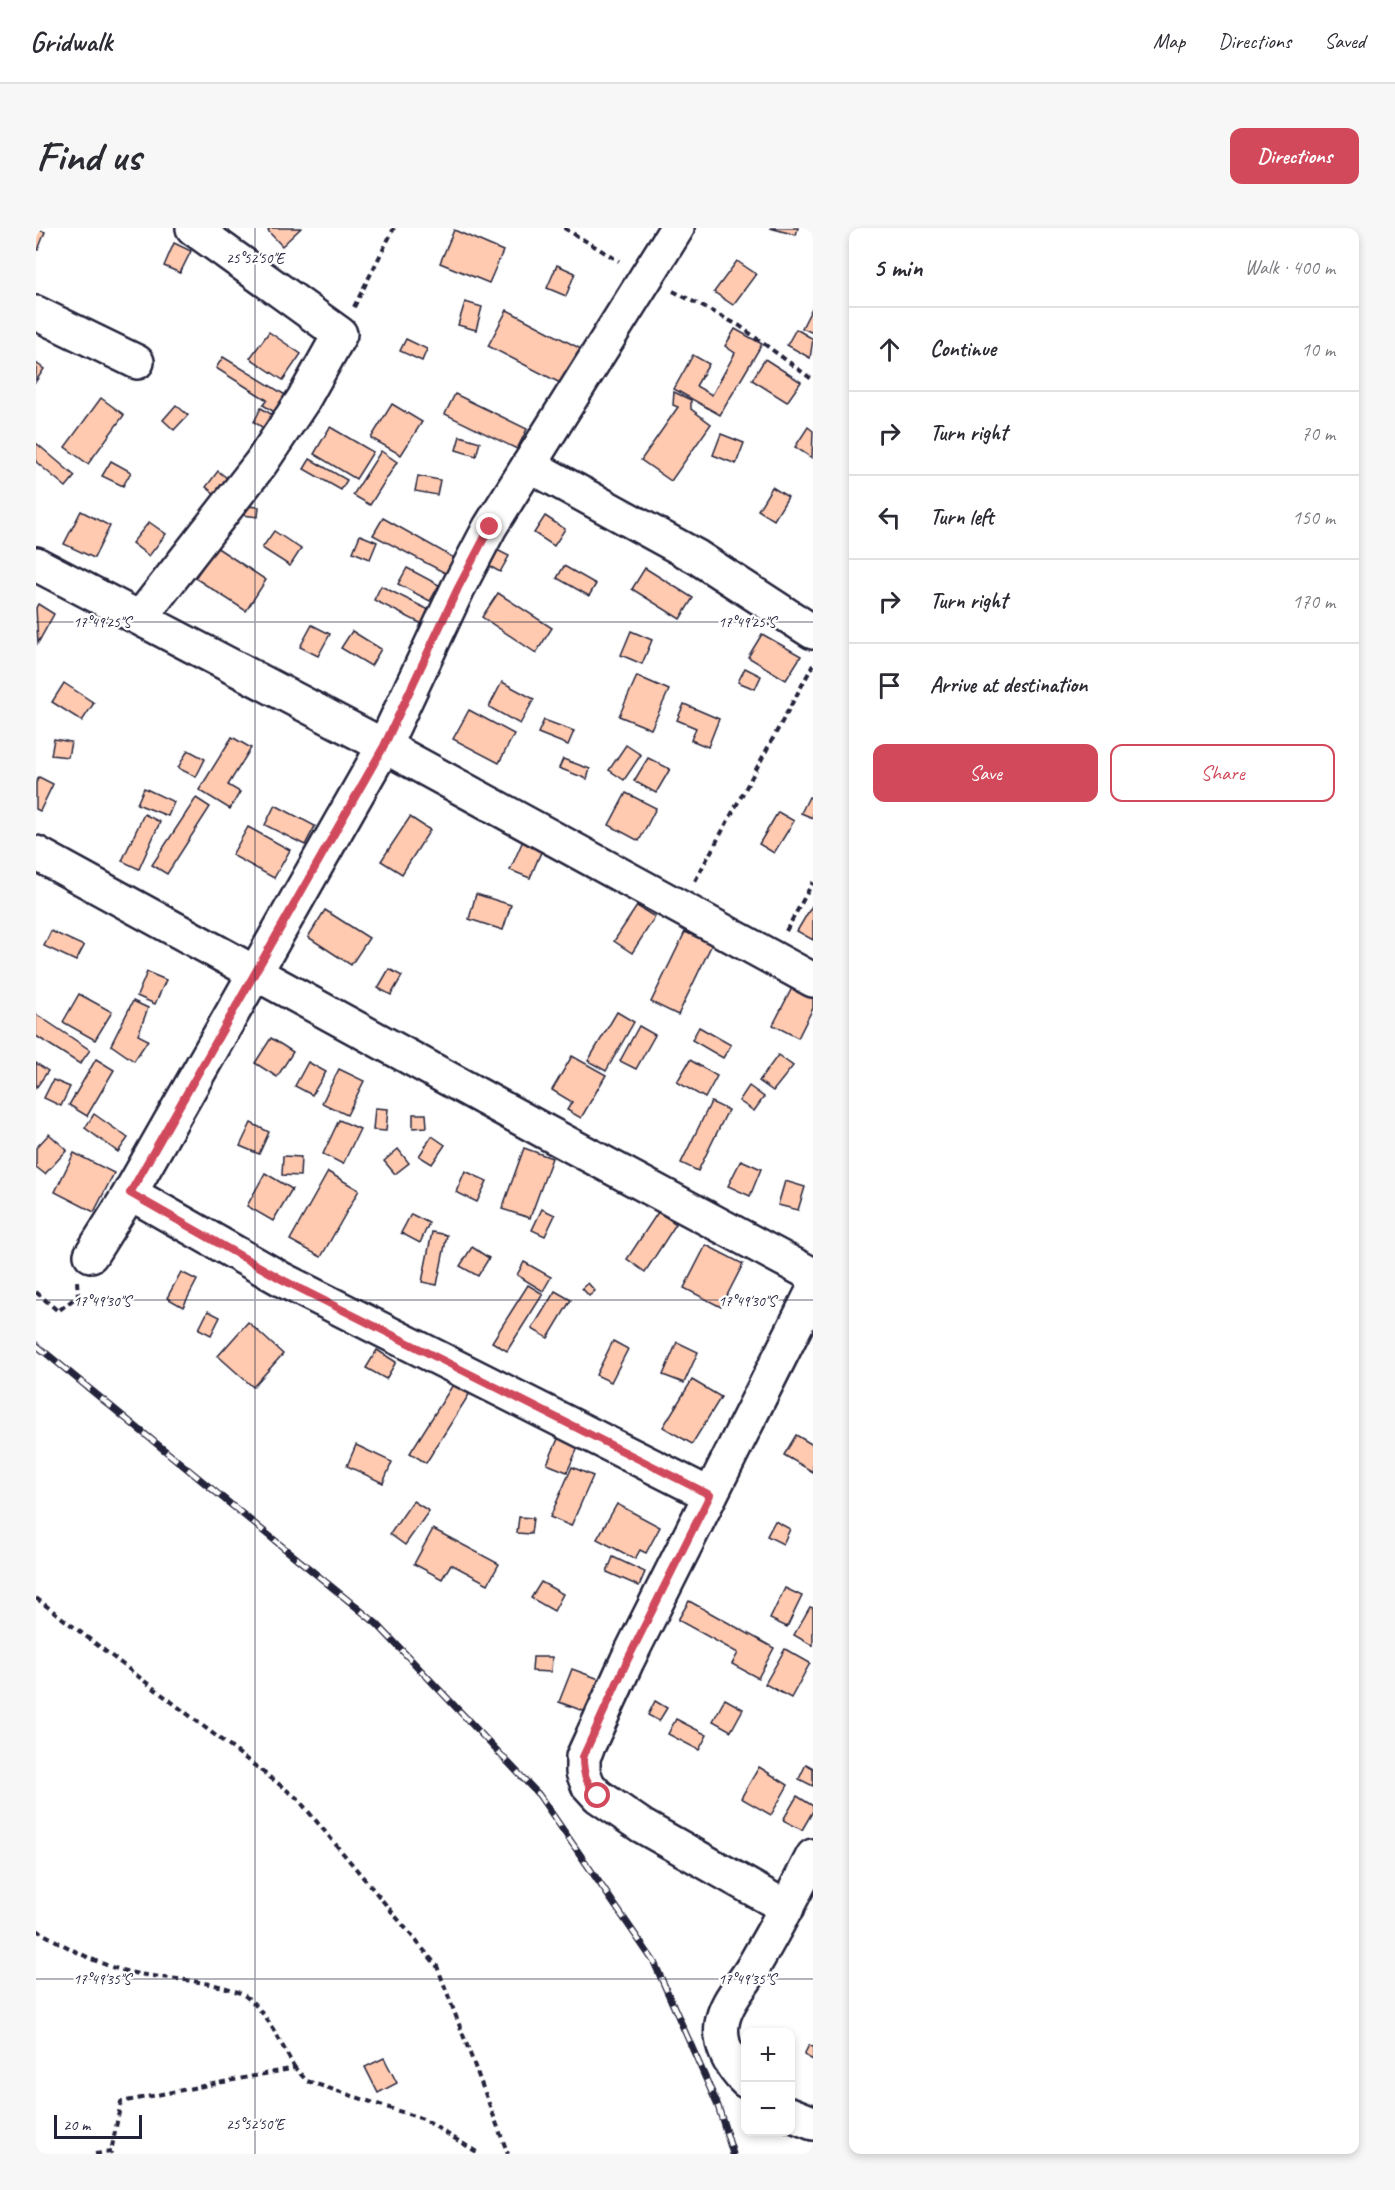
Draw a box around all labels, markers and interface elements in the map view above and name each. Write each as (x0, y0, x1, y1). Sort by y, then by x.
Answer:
text: Gridwalk (30, 24, 112, 59)
text: Map (1153, 28, 1185, 54)
text: Directions (1218, 28, 1291, 54)
text: Saved (1324, 28, 1365, 54)
button: Directions (1230, 128, 1359, 184)
text: Find us (36, 130, 141, 183)
text: 25°52'50"E (226, 249, 286, 268)
text: 5 min (873, 251, 922, 284)
text: Walk · 400 m (1245, 255, 1335, 280)
icon: ahead (873, 333, 906, 366)
text: Continue (930, 335, 996, 363)
text: 10 m (1301, 337, 1335, 362)
icon: right (873, 417, 906, 450)
text: Turn right (930, 419, 1007, 447)
text: 70 m (1301, 421, 1335, 446)
icon: left (873, 501, 906, 534)
text: Turn left (930, 503, 994, 531)
text: 150 m (1292, 505, 1335, 530)
route end (476, 513, 502, 539)
icon: right (873, 585, 906, 618)
text: Turn right (930, 587, 1007, 615)
text: 170 m (1292, 589, 1335, 614)
text: 17°49'25"S (73, 613, 133, 632)
text: 17°49'25"S (718, 613, 778, 632)
icon: arrive (873, 669, 906, 702)
text: Arrive at destination (930, 671, 1087, 699)
button: Save (873, 744, 1098, 802)
button: Share (1110, 744, 1335, 802)
text: 17°49'30"S (73, 1292, 133, 1311)
text: 17°49'30"S (718, 1292, 778, 1311)
route start (584, 1782, 610, 1808)
text: 17°49'35"S (73, 1970, 133, 1989)
text: 17°49'35"S (718, 1970, 778, 1989)
map controls (741, 2028, 795, 2136)
button: + (741, 2028, 795, 2082)
button: − (741, 2082, 795, 2136)
scale bar (54, 2112, 142, 2140)
text: 20 m (63, 2115, 90, 2135)
text: 25°52'50"E (226, 2115, 286, 2134)

